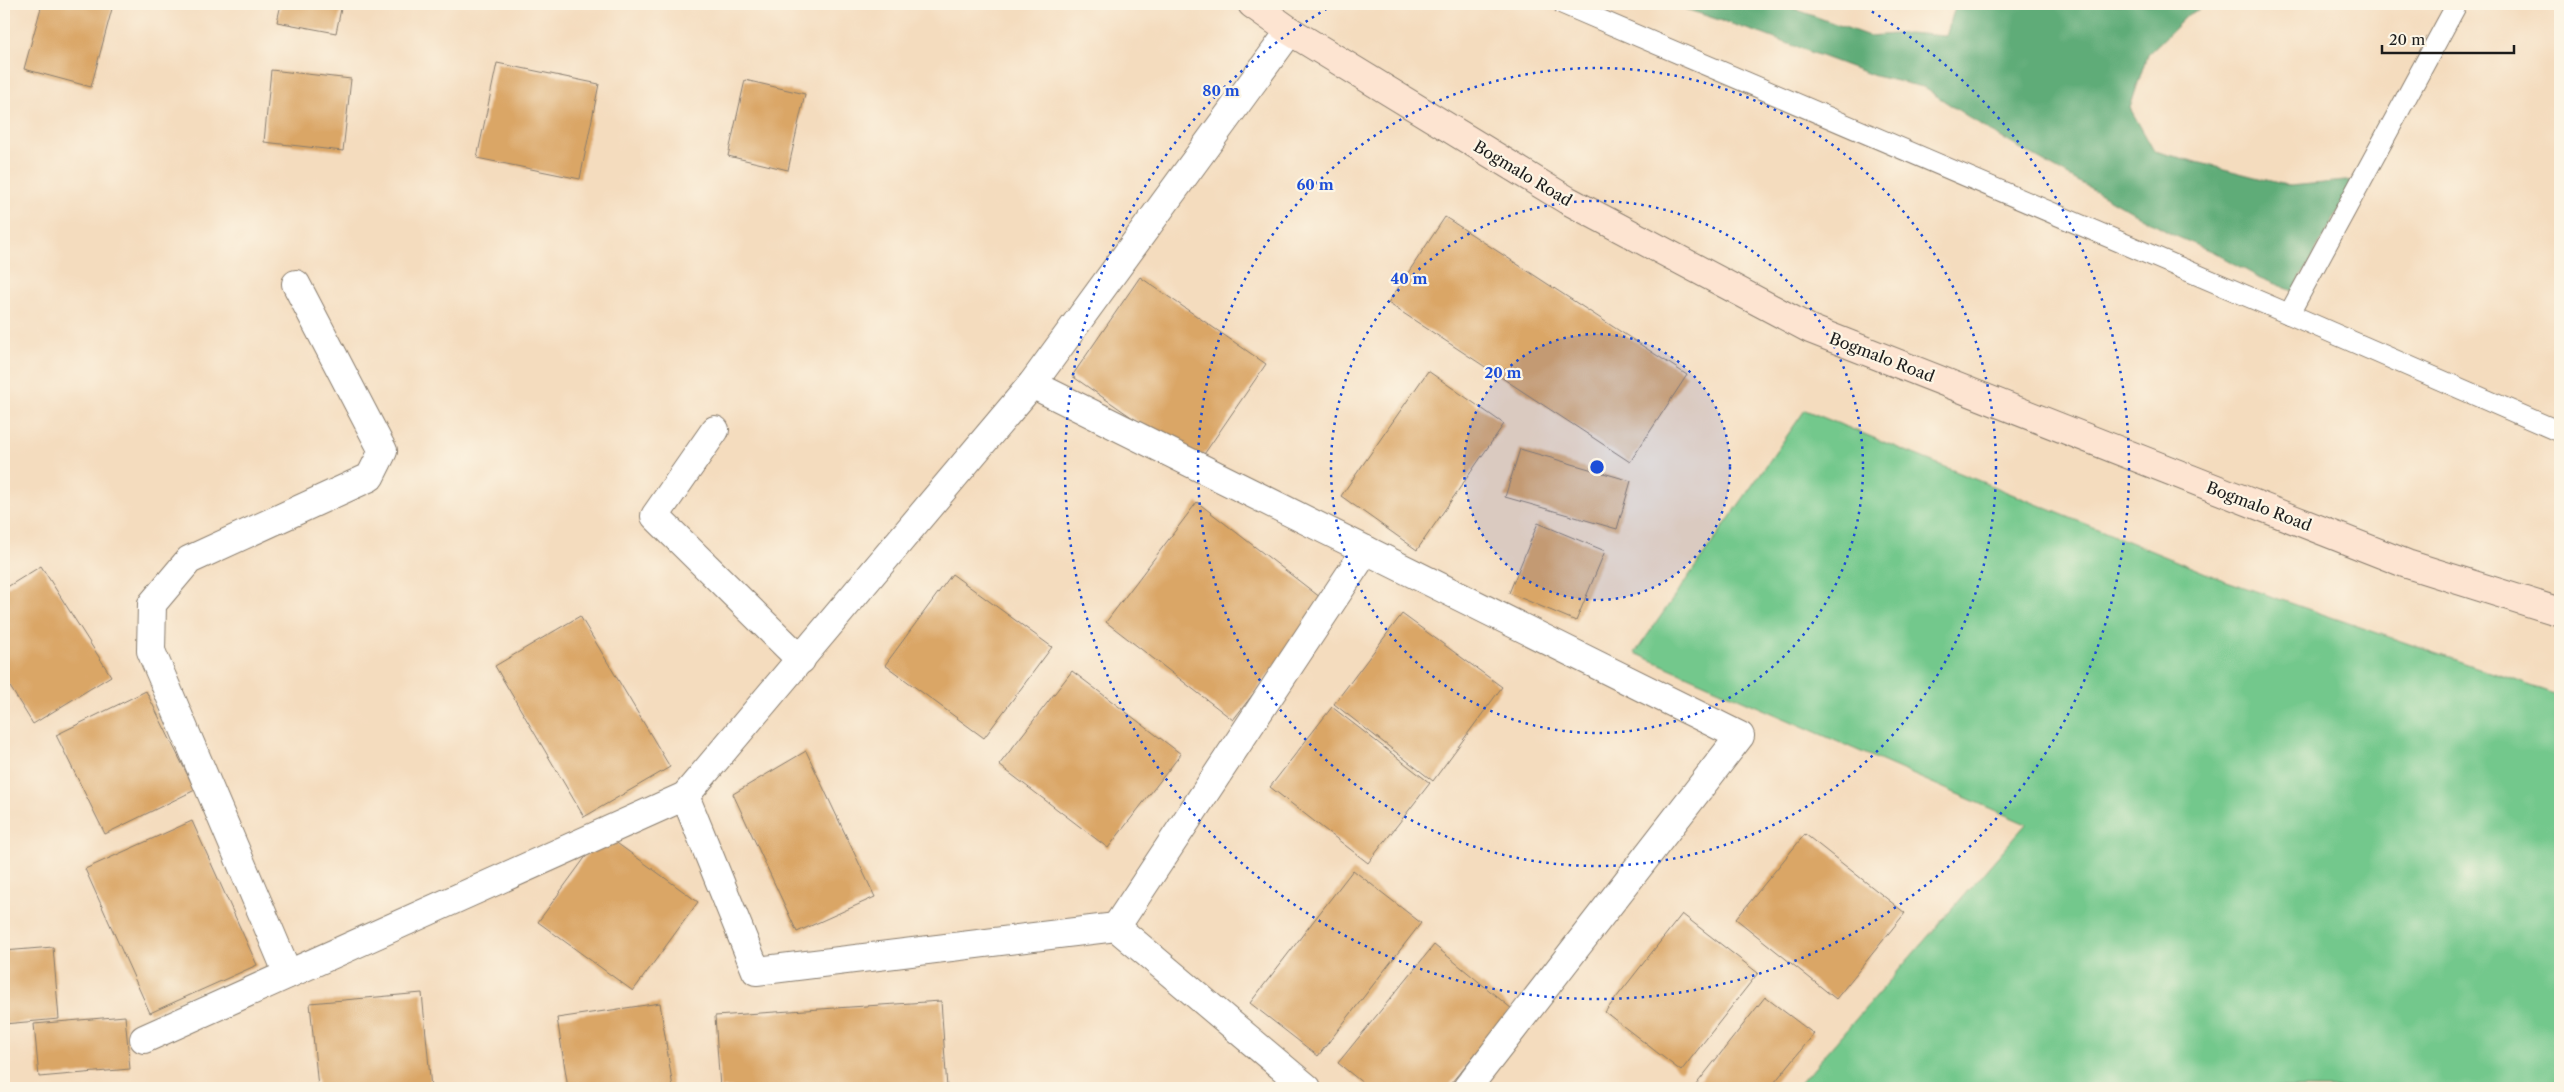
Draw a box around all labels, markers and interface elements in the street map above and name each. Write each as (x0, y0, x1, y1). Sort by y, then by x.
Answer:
scale bar (2382, 22, 2514, 54)
text: 20 m (2389, 30, 2425, 49)
text: 80 m (1202, 81, 1240, 100)
street label: Bogmalo Road (1470, 136, 1576, 210)
text: 60 m (1296, 175, 1334, 194)
text: 40 m (1390, 269, 1428, 288)
street label: Bogmalo Road (1827, 328, 1938, 386)
text: 20 m (1484, 363, 1522, 382)
centre of rings (1588, 458, 1606, 476)
street label: Bogmalo Road (2204, 477, 2315, 535)

